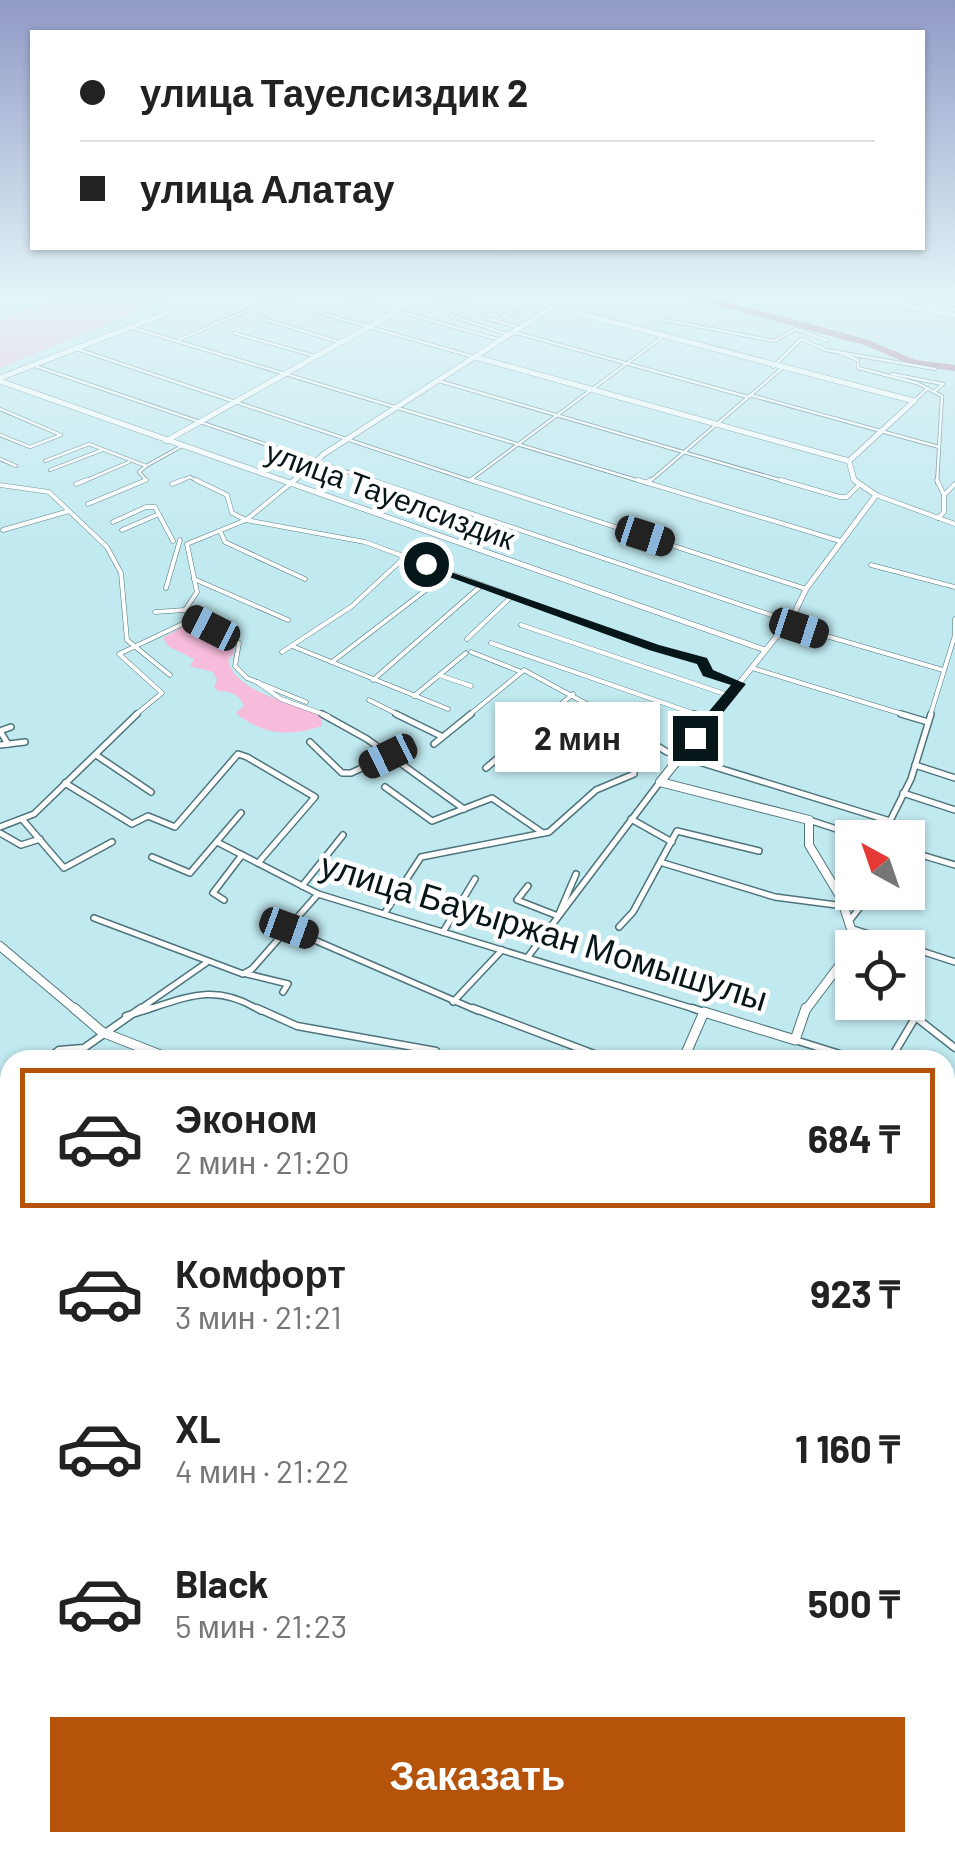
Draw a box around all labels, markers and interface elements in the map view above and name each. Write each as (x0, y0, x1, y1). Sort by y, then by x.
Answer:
text: улица Тауелсиздик 2 (140, 69, 528, 115)
text: улица Алатау (140, 165, 394, 211)
street label: улица Тауелсиздик (261, 432, 521, 556)
car (612, 512, 678, 560)
route start (404, 542, 449, 587)
car (177, 601, 245, 655)
car (766, 604, 832, 652)
callout: 2 мин (495, 703, 660, 773)
route end (673, 716, 718, 761)
text: 2 мин (534, 718, 621, 756)
car (354, 729, 422, 783)
north arrow (835, 820, 925, 910)
map controls (835, 820, 925, 1020)
street label: улица Бауыржан Момышулы (316, 842, 773, 1018)
car (256, 904, 322, 952)
button: locate (835, 930, 925, 1020)
icon: car (55, 1093, 145, 1183)
text: Эконом (175, 1095, 318, 1141)
text: 684 ₸ (808, 1115, 900, 1161)
text: 2 мин · 21:20 (175, 1142, 350, 1180)
icon: car (55, 1248, 145, 1338)
text: Комфорт (175, 1250, 346, 1296)
text: 923 ₸ (810, 1270, 900, 1316)
text: 3 мин · 21:21 (175, 1297, 342, 1335)
icon: car (55, 1403, 145, 1493)
text: XL (175, 1405, 221, 1451)
text: 1 160 ₸ (795, 1425, 900, 1471)
text: 4 мин · 21:22 (175, 1451, 349, 1489)
icon: car (55, 1558, 145, 1648)
text: Black (175, 1560, 269, 1606)
text: 500 ₸ (808, 1580, 900, 1626)
text: 5 мин · 21:23 (175, 1606, 347, 1644)
button: Заказать (50, 1717, 905, 1832)

